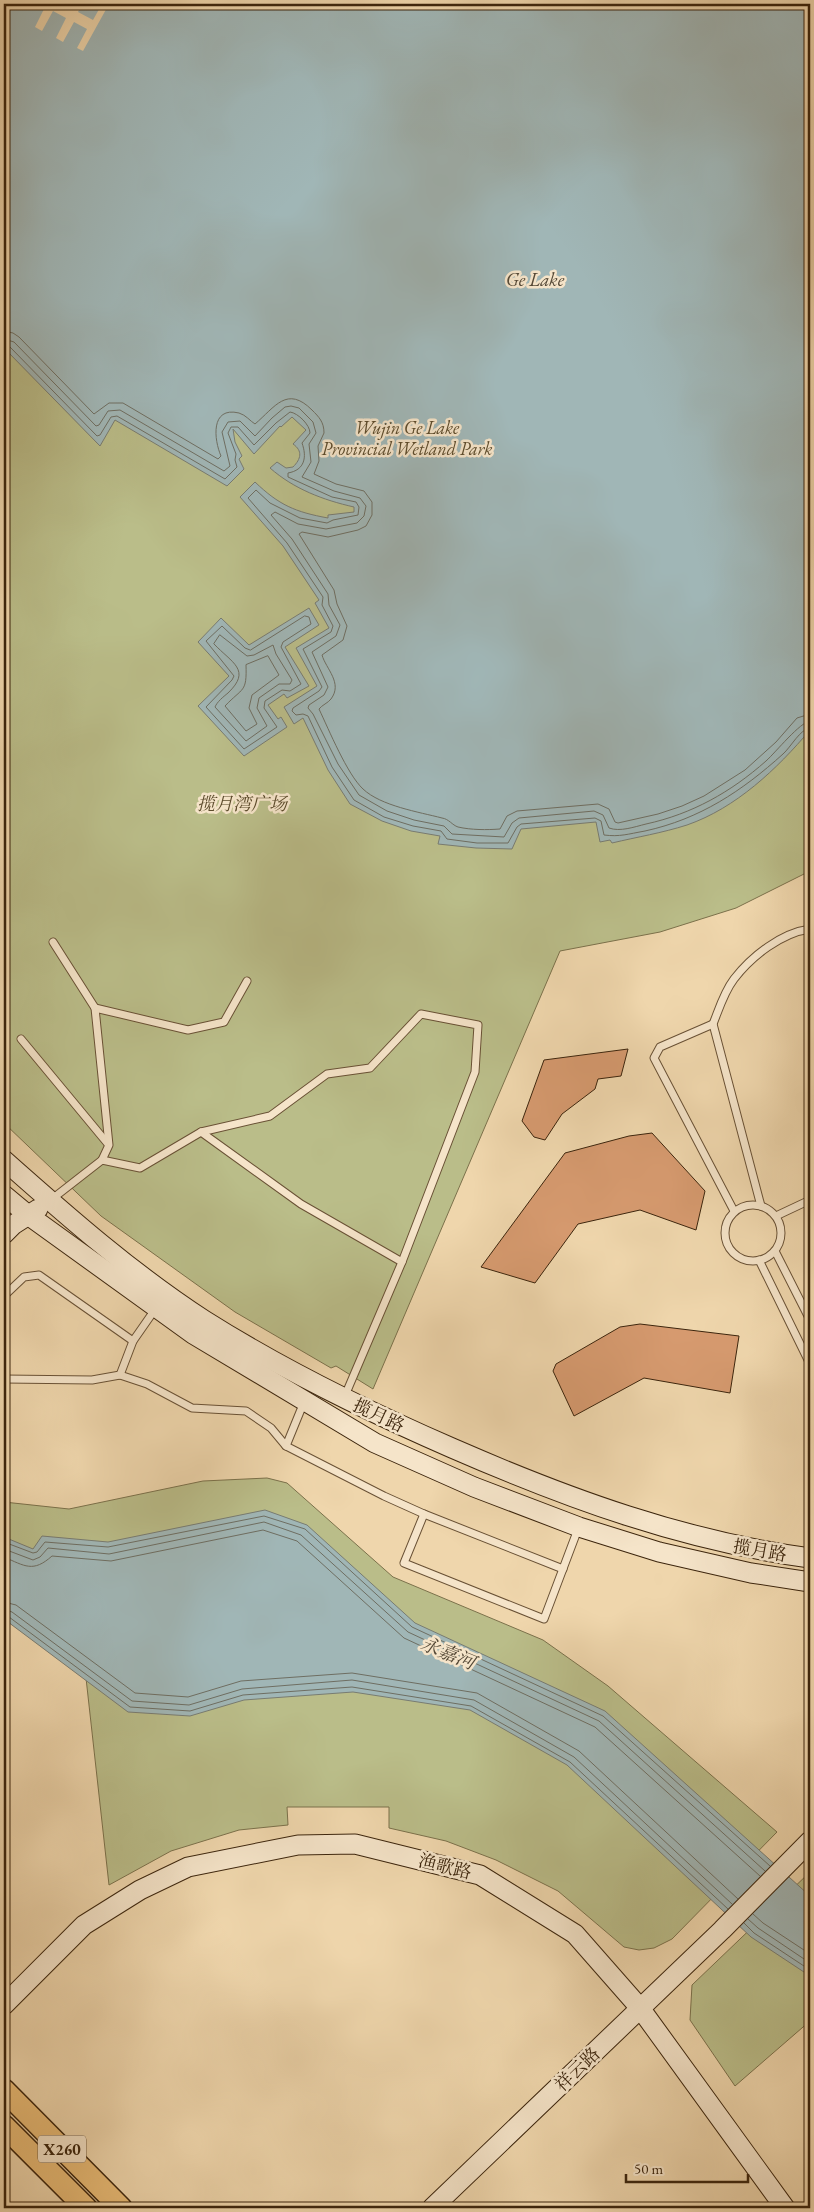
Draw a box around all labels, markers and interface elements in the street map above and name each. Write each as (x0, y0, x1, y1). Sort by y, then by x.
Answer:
water label: Ge Lake (506, 267, 565, 292)
park label: Wujin Ge Lake Provincial Wetland Park (321, 416, 493, 460)
park label: 揽月湾广场 (197, 792, 289, 815)
street label: 揽月路 (350, 1393, 408, 1437)
street label: 揽月路 (731, 1534, 789, 1566)
water label: 永嘉河 (417, 1631, 482, 1676)
street label: 渔歌路 (416, 1848, 474, 1884)
street label: 祥云路 (550, 2042, 604, 2096)
road number: X260 (38, 2136, 86, 2162)
scale bar (626, 2152, 749, 2184)
text: 50 m (634, 2159, 663, 2178)

